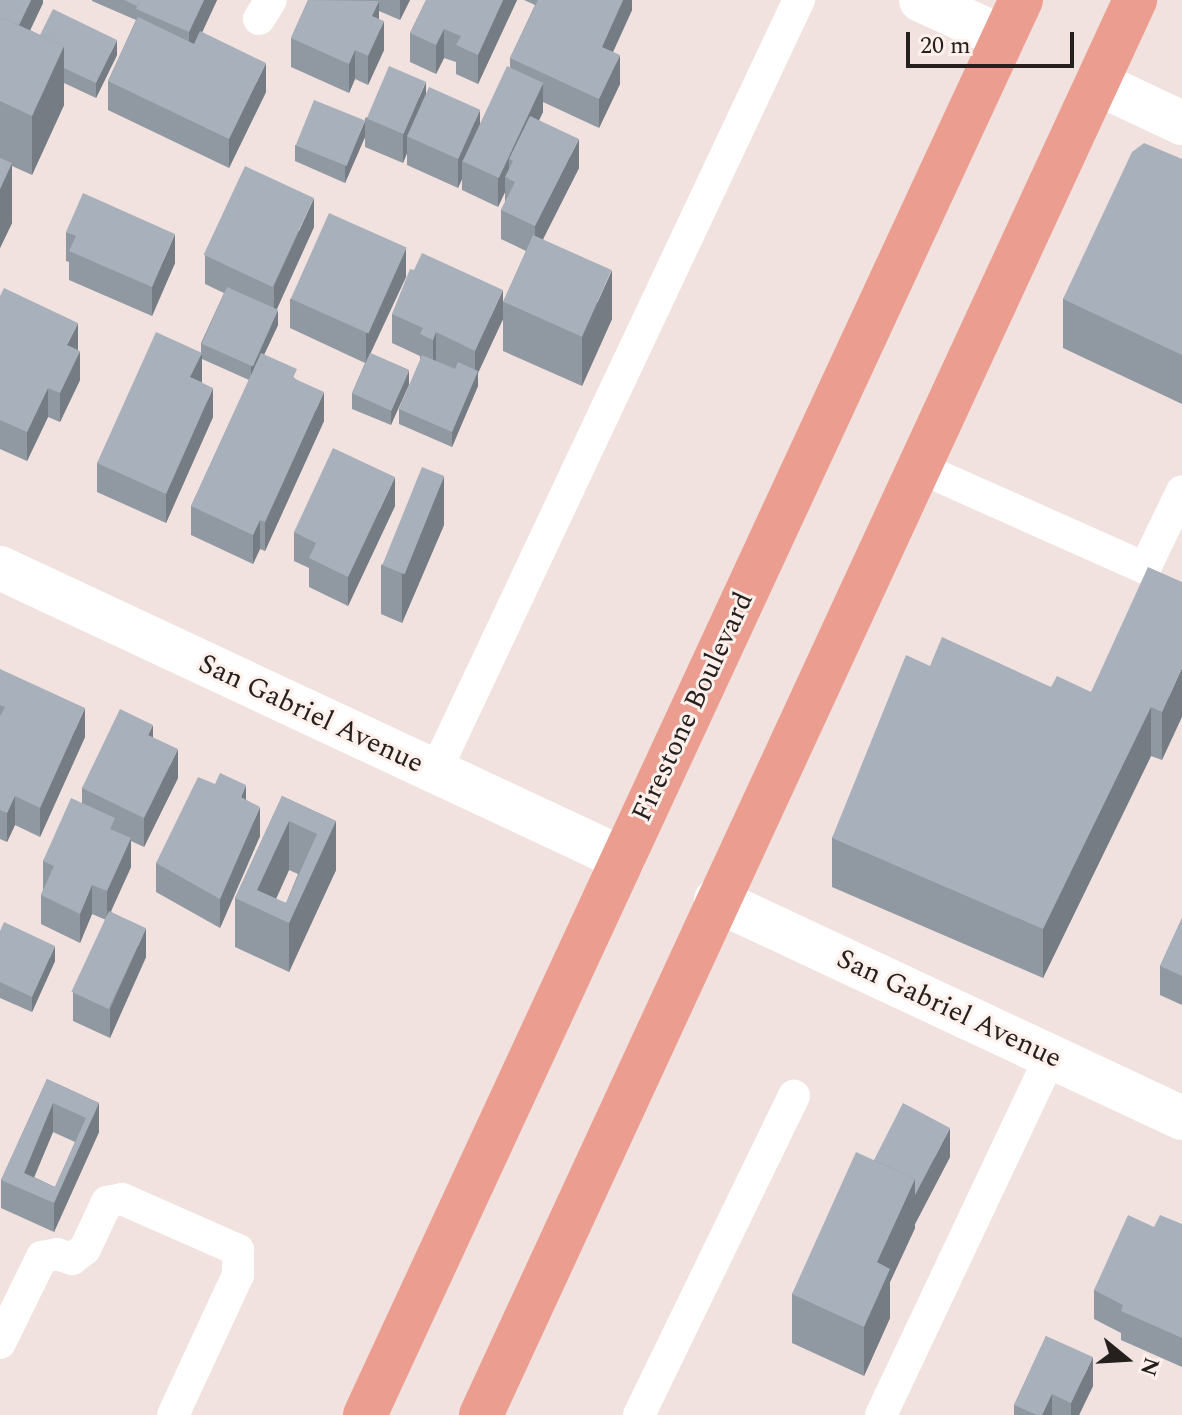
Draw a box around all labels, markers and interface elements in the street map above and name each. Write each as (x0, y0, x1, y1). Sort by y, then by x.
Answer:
scale bar (910, 16, 1078, 66)
text: 20 m (920, 28, 971, 64)
street label: Firestone Boulevard (625, 587, 761, 827)
street label: San Gabriel Avenue (193, 647, 429, 781)
street label: San Gabriel Avenue (831, 942, 1067, 1076)
north arrow (1086, 1319, 1166, 1399)
text: N (1131, 1353, 1168, 1380)

